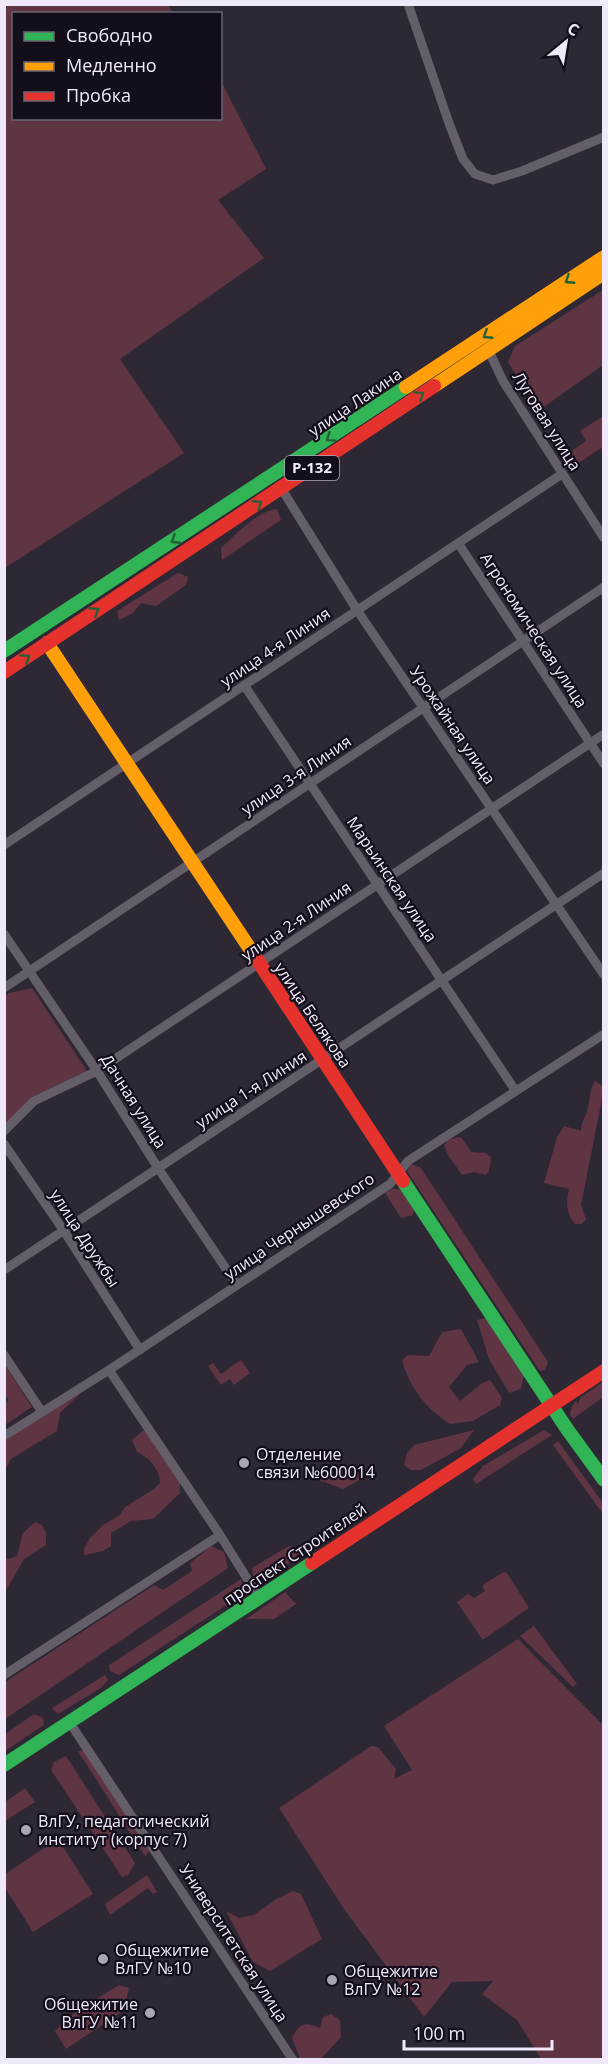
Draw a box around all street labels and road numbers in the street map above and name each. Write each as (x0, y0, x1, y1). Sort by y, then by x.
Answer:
street label: улица Лакина (304, 363, 406, 441)
street label: Луговая улица (508, 367, 586, 475)
road number: Р-132 (285, 456, 339, 480)
street label: Агрономическая улица (476, 548, 592, 712)
street label: улица 4-я Линия (216, 602, 334, 692)
street label: Урожайная улица (405, 661, 501, 789)
street label: улица 3-я Линия (237, 730, 355, 820)
street label: Марьинская улица (342, 812, 442, 946)
street label: улица 2-я Линия (237, 876, 355, 966)
street label: улица Белякова (269, 958, 357, 1072)
street label: улица 1-я Линия (191, 1045, 311, 1133)
street label: Дачная улица (96, 1049, 172, 1153)
street label: улица Чернышевского (219, 1167, 379, 1285)
street label: улица Дружбы (45, 1185, 125, 1291)
street label: проспект Строителей (219, 1498, 371, 1610)
street label: Университетская улица (175, 1860, 293, 2026)

